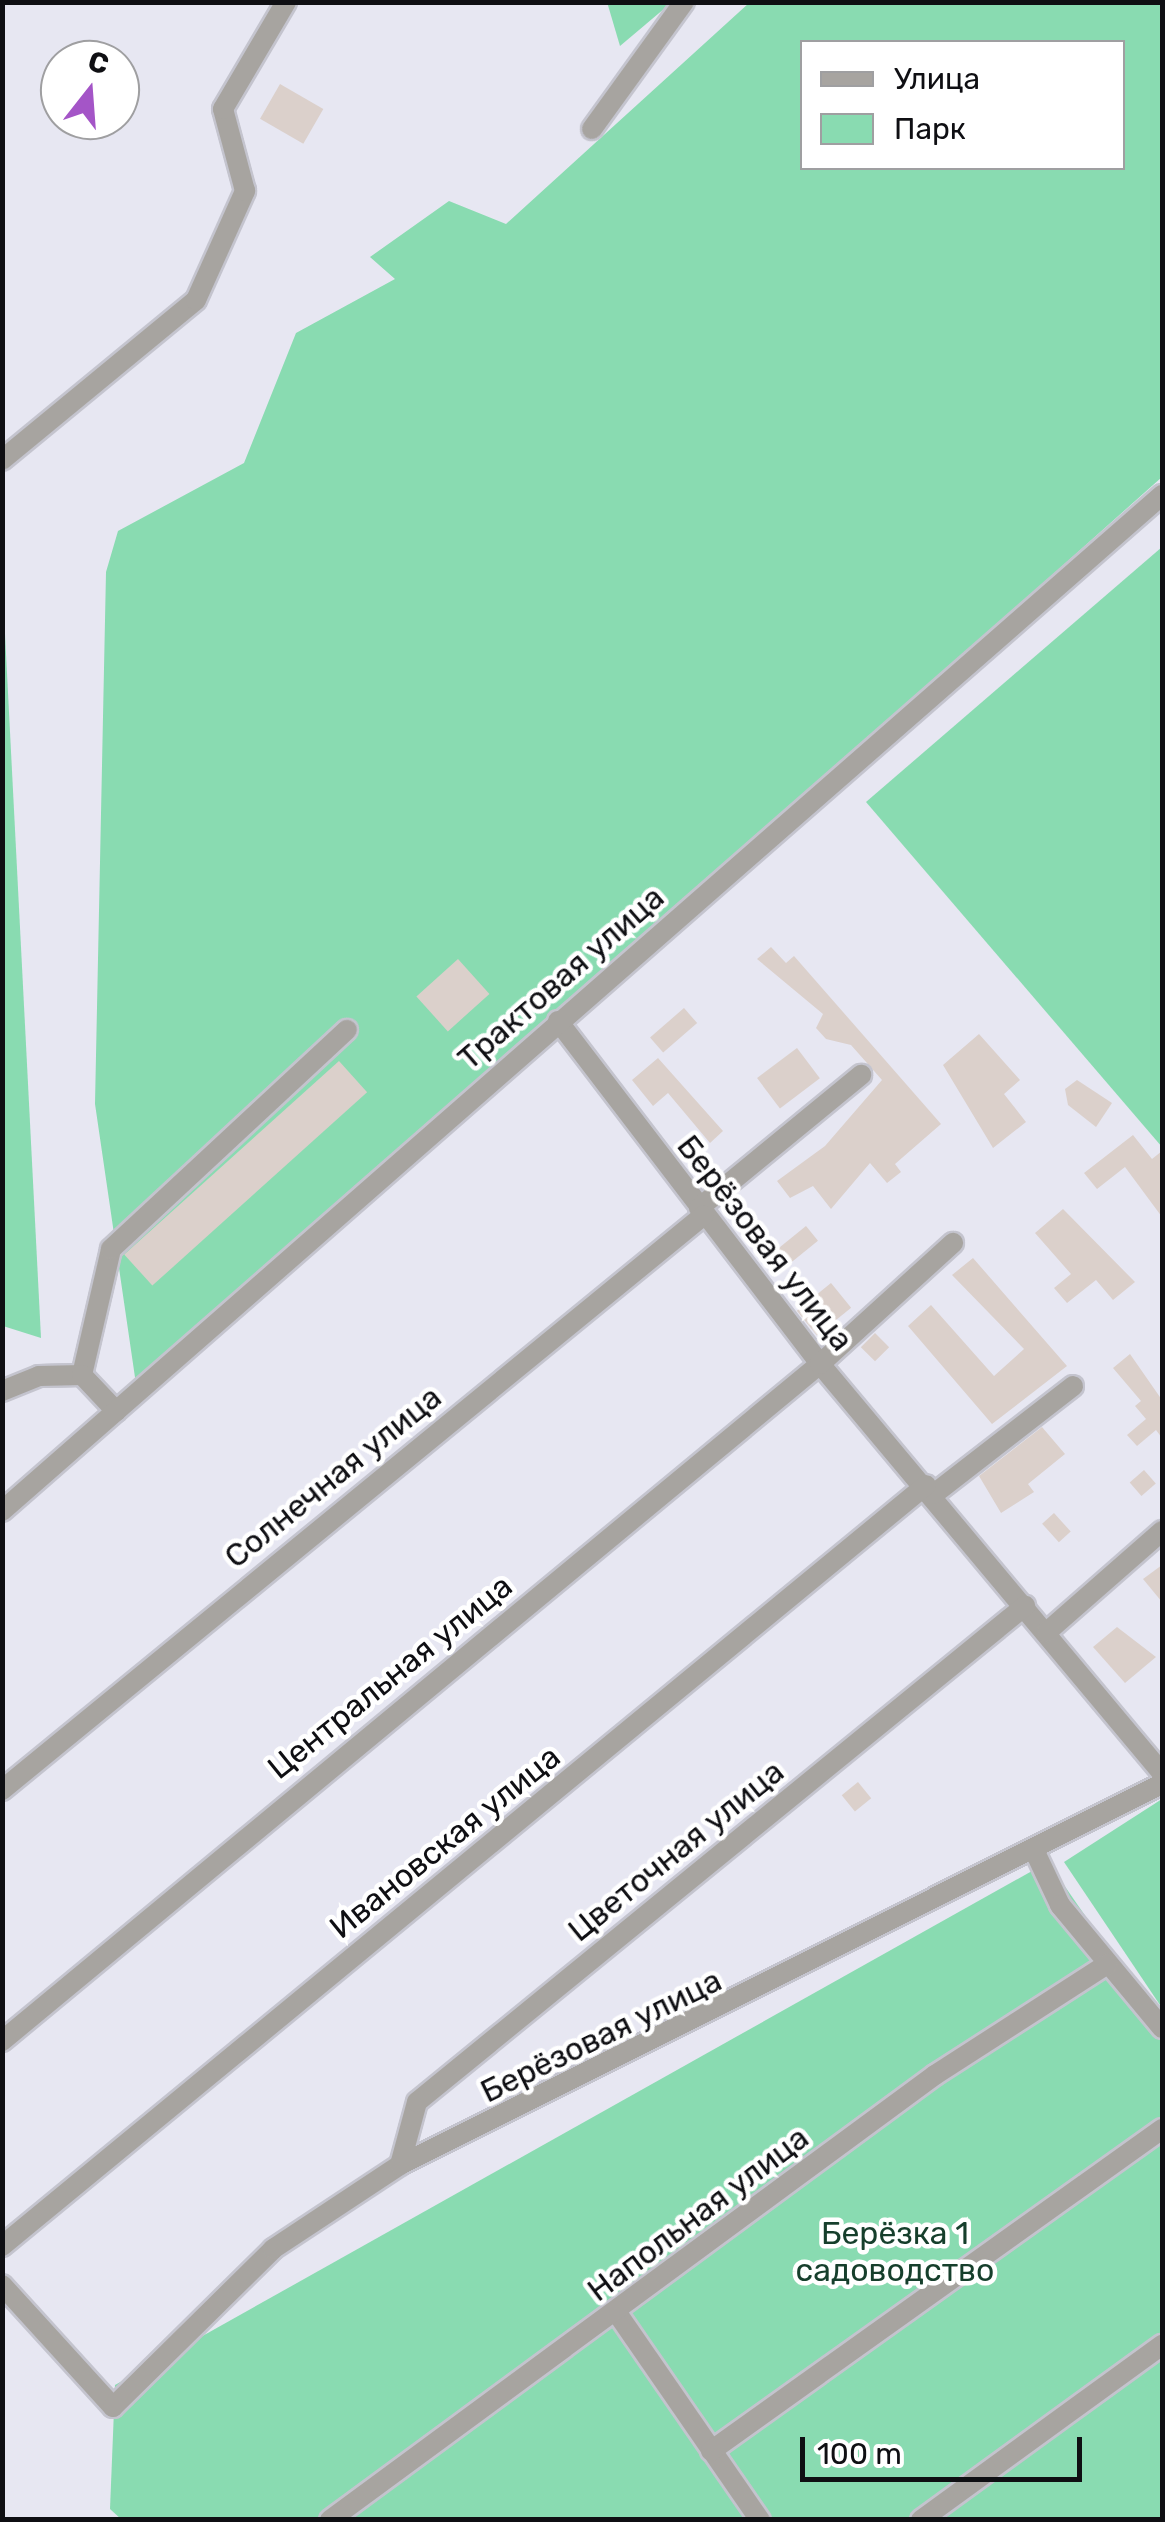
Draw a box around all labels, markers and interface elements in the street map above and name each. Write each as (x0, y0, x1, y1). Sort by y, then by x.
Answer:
north arrow (40, 40, 140, 140)
legend (800, 40, 1125, 170)
text: С (84, 44, 113, 81)
text: Улица (894, 61, 980, 97)
text: Парк (894, 111, 966, 147)
street label: Трактовая улица (450, 878, 672, 1078)
street label: Берёзовая улица (669, 1128, 861, 1358)
street label: Солнечная улица (217, 1378, 449, 1576)
street label: Центральная улица (260, 1567, 520, 1787)
street label: Ивановская улица (322, 1737, 568, 1947)
street label: Цветочная улица (560, 1752, 792, 1950)
street label: Берёзовая улица (474, 1961, 728, 2111)
street label: Напольная улица (580, 2118, 816, 2310)
park label: Берёзка 1 садоводство (796, 2215, 994, 2290)
scale bar (805, 2417, 1088, 2479)
text: 100 m (817, 2436, 902, 2472)

